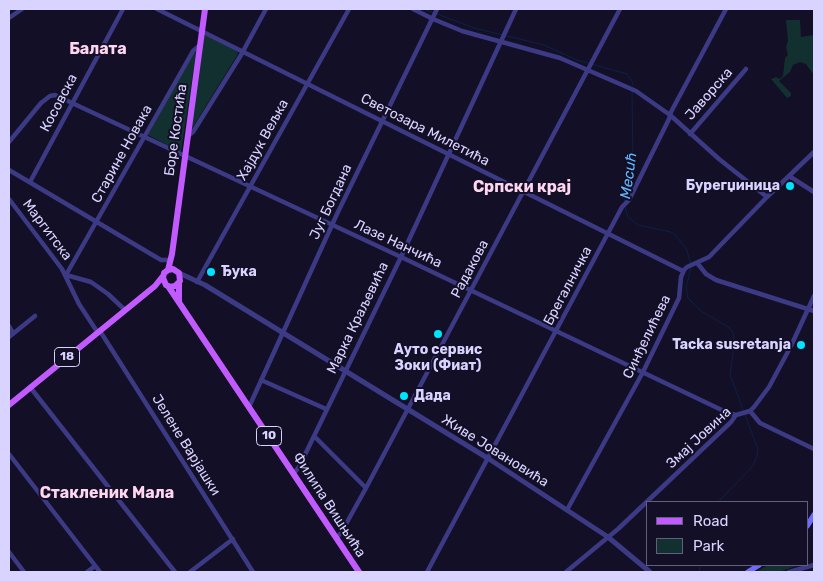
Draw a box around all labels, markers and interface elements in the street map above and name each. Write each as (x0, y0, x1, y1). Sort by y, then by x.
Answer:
district label: Балата (69, 39, 127, 59)
street label: Јаворска (682, 64, 736, 124)
street label: Косовска (37, 71, 81, 135)
street label: Боре Костића (161, 83, 191, 177)
street label: Светозара Милетића (358, 90, 492, 170)
street label: Хајдук Вељка (234, 96, 292, 184)
street label: Старине Новака (88, 102, 156, 206)
water label: Месић (617, 152, 641, 200)
street label: Југ Богдана (306, 162, 356, 242)
district label: Српски крај (473, 177, 571, 197)
place label: Бурегџиница (686, 178, 780, 194)
marker: Бурегџиница (784, 180, 796, 192)
street label: Маргитска (19, 196, 75, 264)
street label: Лазе Нанчића (351, 216, 445, 272)
street label: Радакова (448, 237, 492, 301)
street label: Брегалничка (540, 244, 596, 328)
street label: Марка Краљевића (324, 259, 392, 377)
place label: Ђука (221, 264, 257, 280)
marker: Ђука (205, 266, 217, 278)
street label: Синђелићева (619, 292, 675, 382)
marker: Ауто сервис Зоки (Фиат) (432, 328, 444, 340)
place label: Tacka susretanja (672, 337, 791, 353)
marker: Tacka susretanja (795, 339, 807, 351)
place label: Ауто сервис Зоки (Фиат) (394, 342, 482, 374)
road number: 18 (54, 348, 80, 367)
place label: Дада (414, 388, 451, 404)
marker: Дада (398, 390, 410, 402)
street label: Јелене Варјашки (148, 391, 224, 499)
street label: Змај Јовина (663, 404, 735, 472)
street label: Живе Јовановића (438, 411, 552, 491)
road number: 10 (256, 426, 282, 446)
street label: Филипа Вишњића (289, 449, 369, 561)
district label: Стакленик Мала (40, 483, 174, 503)
legend (646, 501, 808, 566)
text: Road (693, 512, 729, 530)
text: Park (693, 537, 724, 555)

